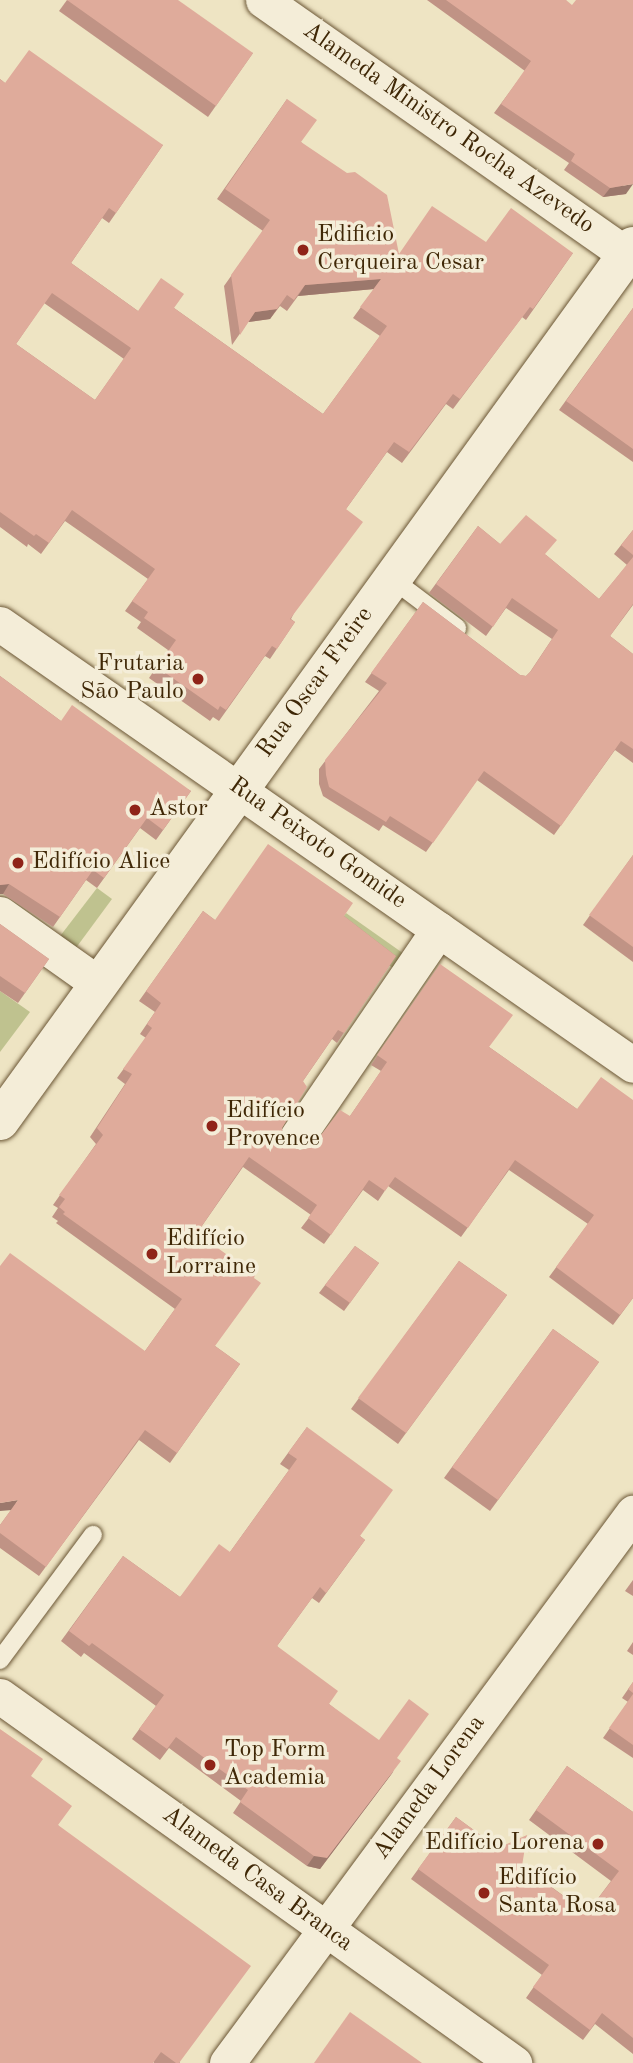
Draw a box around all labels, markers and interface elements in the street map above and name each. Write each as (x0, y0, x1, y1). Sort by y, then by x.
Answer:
street label: Alameda Ministro Rocha Azevedo (297, 17, 599, 241)
place label: Edificio Cerqueira Cesar (317, 222, 484, 278)
marker: Edificio Cerqueira Cesar (295, 242, 311, 258)
street label: Rua Oscar Freire (252, 602, 380, 764)
place label: Frutaria São Paulo (80, 651, 184, 707)
marker: Frutaria São Paulo (190, 671, 206, 687)
street label: Rua Peixoto Gomide (223, 772, 411, 916)
place label: Astor (149, 796, 208, 824)
marker: Astor (127, 802, 143, 818)
place label: Edifício Alice (32, 849, 170, 877)
marker: Edifício Alice (10, 855, 26, 871)
place label: Edifício Provence (226, 1098, 320, 1154)
marker: Edifício Provence (204, 1118, 220, 1134)
place label: Edifício Lorraine (166, 1226, 256, 1282)
marker: Edifício Lorraine (144, 1246, 160, 1262)
street label: Alameda Lorena (368, 1710, 492, 1866)
place label: Top Form Academia (224, 1737, 326, 1793)
marker: Top Form Academia (202, 1757, 218, 1773)
street label: Alameda Casa Branca (156, 1801, 358, 1959)
place label: Edifício Lorena (425, 1830, 584, 1858)
marker: Edifício Lorena (590, 1836, 606, 1852)
place label: Edifício Santa Rosa (498, 1865, 616, 1921)
marker: Edifício Santa Rosa (476, 1885, 492, 1901)

